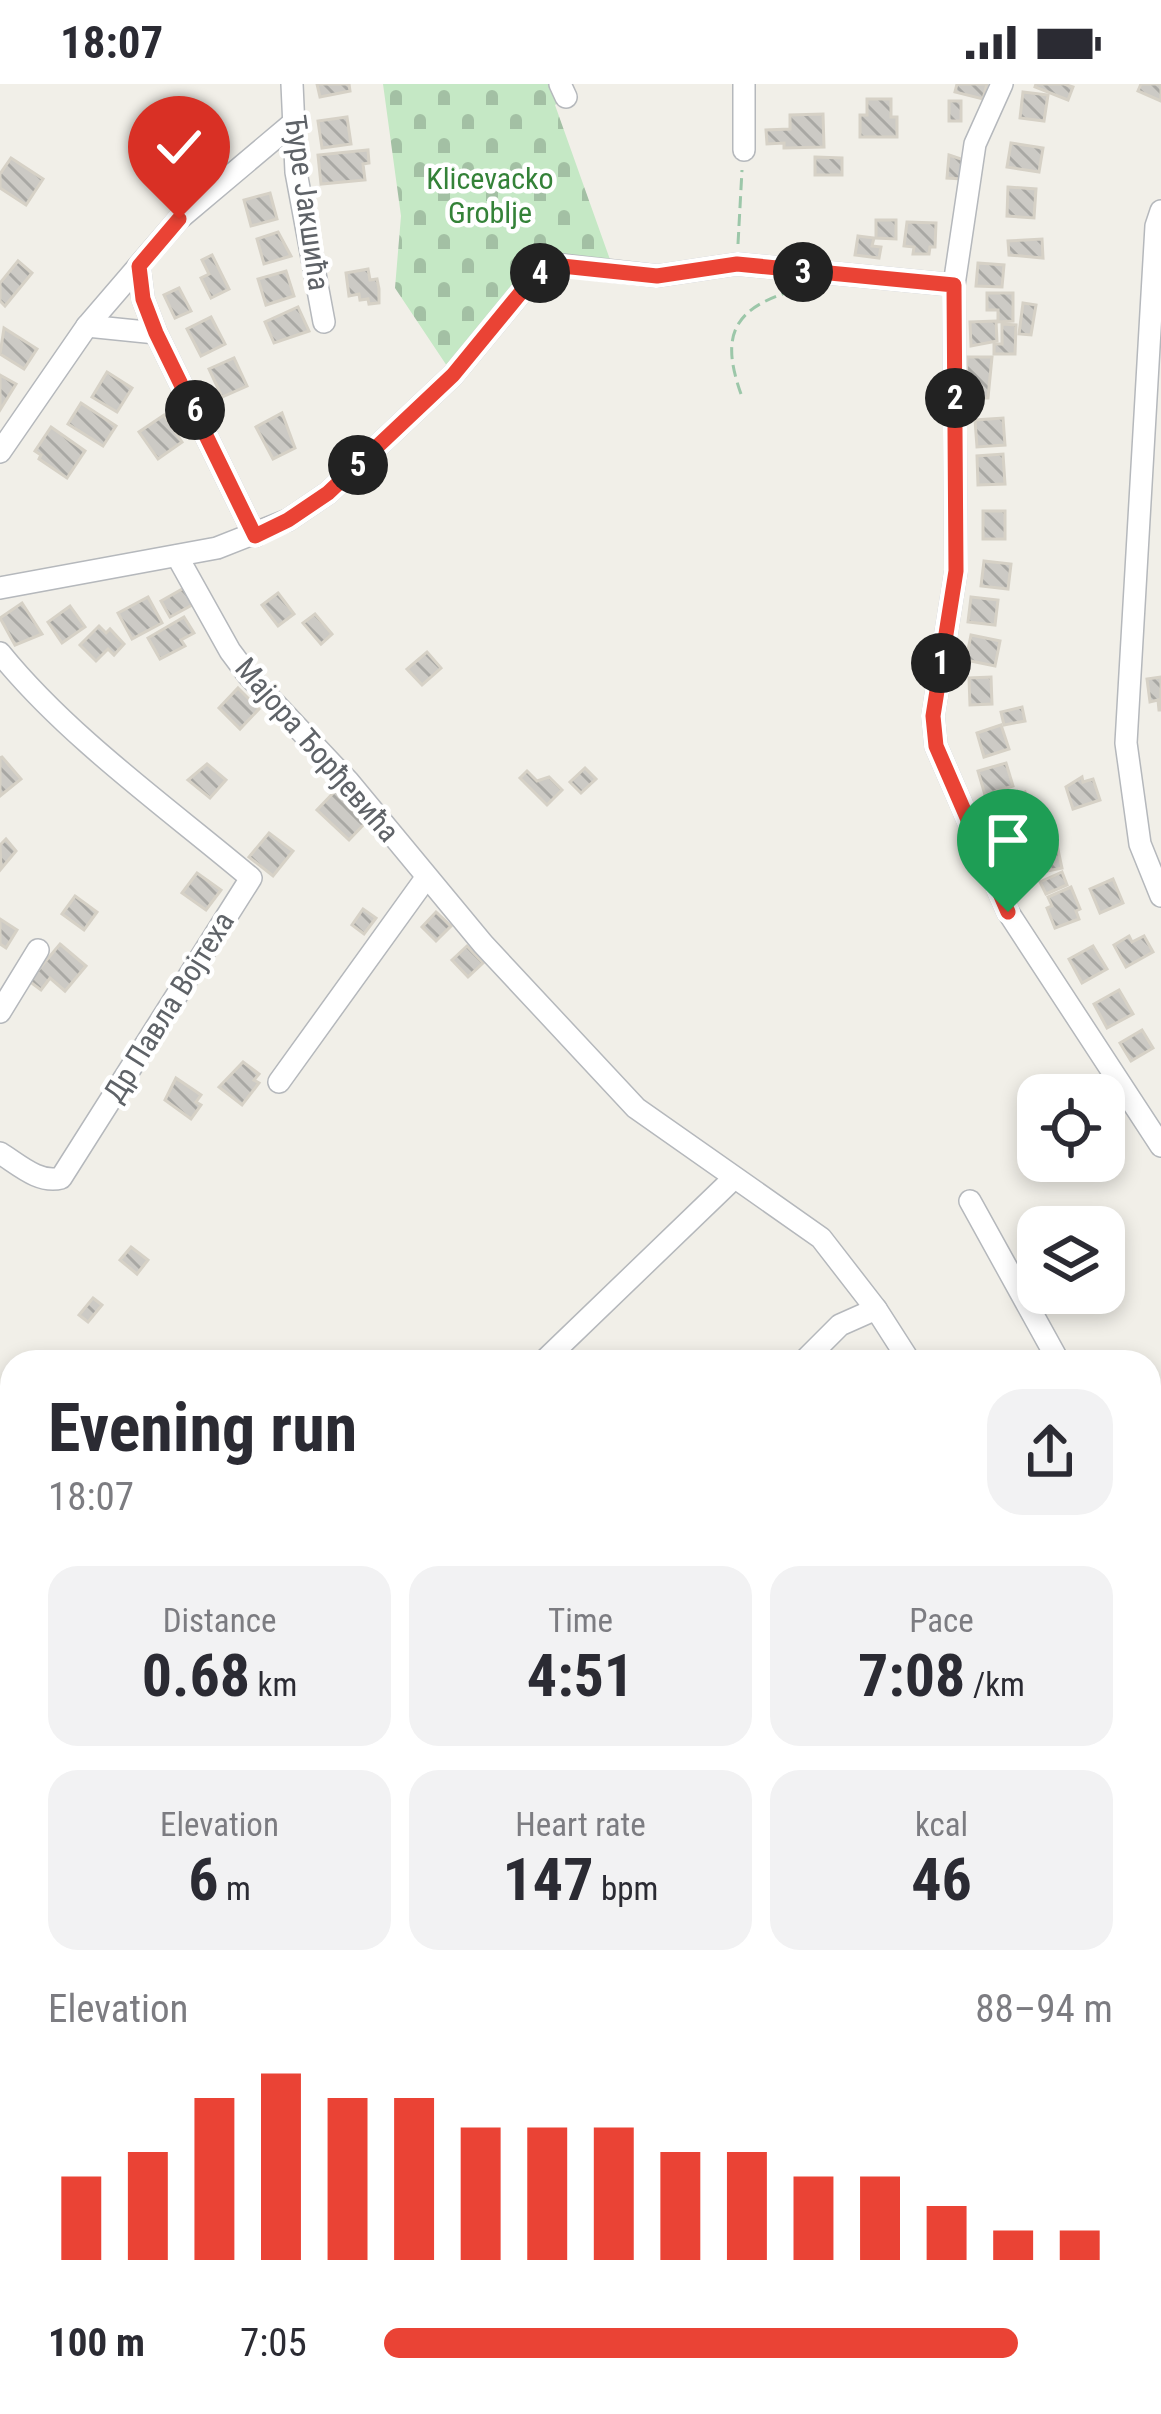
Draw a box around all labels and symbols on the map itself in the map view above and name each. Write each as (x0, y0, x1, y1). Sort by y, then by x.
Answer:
pin (128, 96, 230, 219)
street label: Ђуре Јакшића (278, 113, 337, 293)
park label: Klicevacko Groblje (426, 161, 554, 230)
pin: 3 (773, 242, 833, 302)
pin: 4 (510, 243, 570, 303)
pin: 2 (925, 368, 985, 428)
pin: 6 (165, 380, 225, 440)
pin: 5 (328, 435, 388, 495)
pin: 1 (911, 633, 971, 693)
street label: Мајора Ђорђевића (228, 651, 407, 849)
pin (957, 789, 1059, 912)
street label: Др Павла Војтеха (96, 905, 241, 1108)

